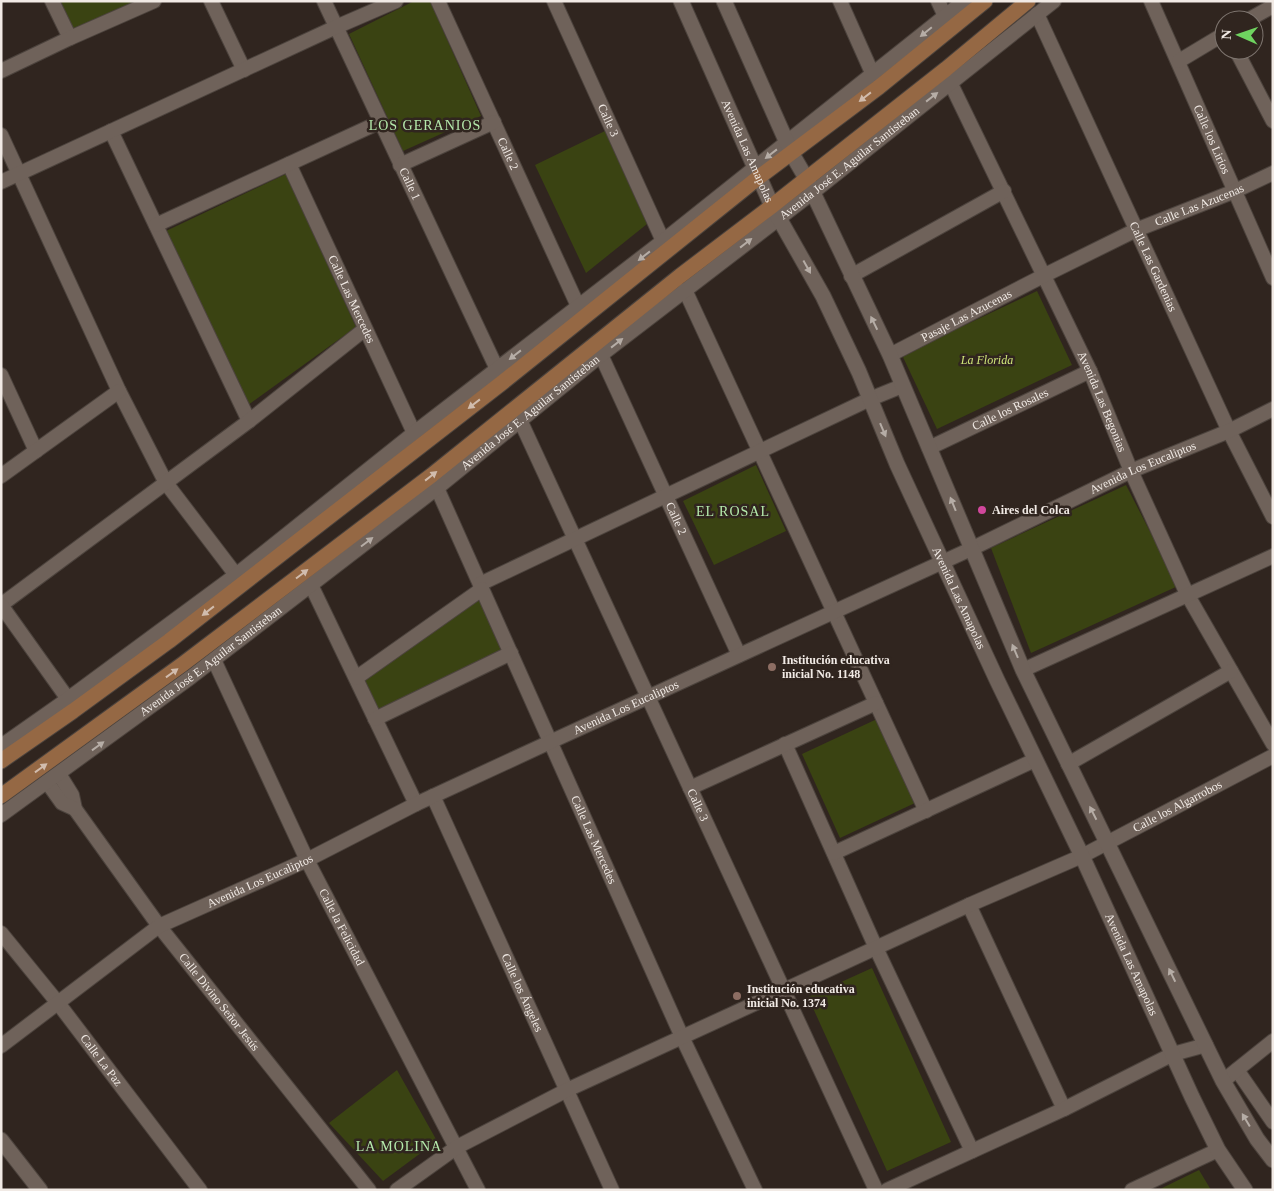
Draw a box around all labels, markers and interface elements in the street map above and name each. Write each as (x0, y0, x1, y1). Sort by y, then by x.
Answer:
north arrow (1214, 10, 1264, 60)
one-way arrow (919, 26, 932, 37)
text: N (1219, 29, 1234, 40)
one-way arrow (925, 91, 938, 102)
one-way arrow (859, 92, 872, 103)
street label: Avenida Las Amapolas (719, 97, 777, 205)
street label: Calle 3 (595, 102, 622, 139)
street label: Calle los Lirios (1191, 102, 1233, 176)
street label: Avenida José E. Aguilar Santisteban (777, 104, 922, 222)
district label: LOS GERANIOS (369, 118, 481, 133)
street label: Calle 2 (495, 135, 522, 172)
one-way arrow (765, 149, 778, 160)
street label: Calle 1 (396, 165, 424, 202)
street label: Calle Las Azucenas (1153, 181, 1246, 229)
street label: Calle Las Gardenias (1127, 219, 1180, 314)
one-way arrow (739, 238, 752, 249)
one-way arrow (638, 250, 651, 261)
street label: Calle Las Mercedes (325, 253, 378, 346)
one-way arrow (802, 260, 811, 274)
street label: Pasaje Las Azucenas (919, 286, 1014, 345)
one-way arrow (870, 316, 878, 330)
one-way arrow (610, 337, 623, 348)
one-way arrow (509, 349, 522, 360)
street label: Avenida Las Begonias (1075, 349, 1130, 454)
street label: Avenida José E. Aguilar Santisteban (458, 352, 602, 473)
park label: La Florida (960, 353, 1013, 367)
street label: Calle los Rosales (970, 385, 1051, 433)
one-way arrow (468, 398, 481, 409)
one-way arrow (879, 423, 887, 438)
street label: Avenida Los Eucaliptos (1087, 438, 1198, 497)
one-way arrow (424, 470, 437, 481)
one-way arrow (948, 497, 956, 512)
street label: Calle 2 (663, 500, 690, 537)
place label: Aires del Colca (992, 503, 1070, 517)
district label: EL ROSAL (696, 504, 770, 519)
marker: Aires del Colca (976, 504, 988, 516)
one-way arrow (360, 537, 374, 547)
street label: Avenida Las Amapolas (929, 545, 989, 652)
one-way arrow (295, 569, 308, 580)
street label: Avenida José E. Aguilar Santisteban (137, 603, 284, 719)
one-way arrow (202, 605, 215, 616)
one-way arrow (1011, 644, 1019, 658)
place label: Institución educativa inicial No. 1148 (782, 653, 890, 681)
marker: Institución educativa inicial No. 1148 (766, 661, 778, 673)
one-way arrow (165, 667, 178, 678)
street label: Avenida Los Eucaliptos (571, 677, 681, 737)
one-way arrow (91, 740, 104, 751)
one-way arrow (34, 763, 48, 773)
street label: Calle los Algarrobos (1130, 777, 1225, 835)
street label: Calle 3 (684, 786, 711, 823)
street label: Calle Las Mercedes (568, 793, 620, 886)
one-way arrow (1089, 806, 1097, 820)
street label: Avenida Los Eucaliptos (205, 851, 316, 911)
street label: Calle la Felicidad (316, 886, 367, 968)
street label: Avenida Las Amapolas (1102, 911, 1161, 1018)
street label: Calle Divino Señor Jesús (176, 950, 263, 1054)
street label: Calle los Ángeles (498, 951, 546, 1034)
one-way arrow (1168, 968, 1176, 982)
place label: Institución educativa inicial No. 1374 (747, 982, 855, 1010)
marker: Institución educativa inicial No. 1374 (731, 990, 743, 1002)
street label: Calle La Paz (77, 1031, 126, 1089)
one-way arrow (1241, 1113, 1250, 1126)
district label: LA MOLINA (356, 1139, 442, 1154)

